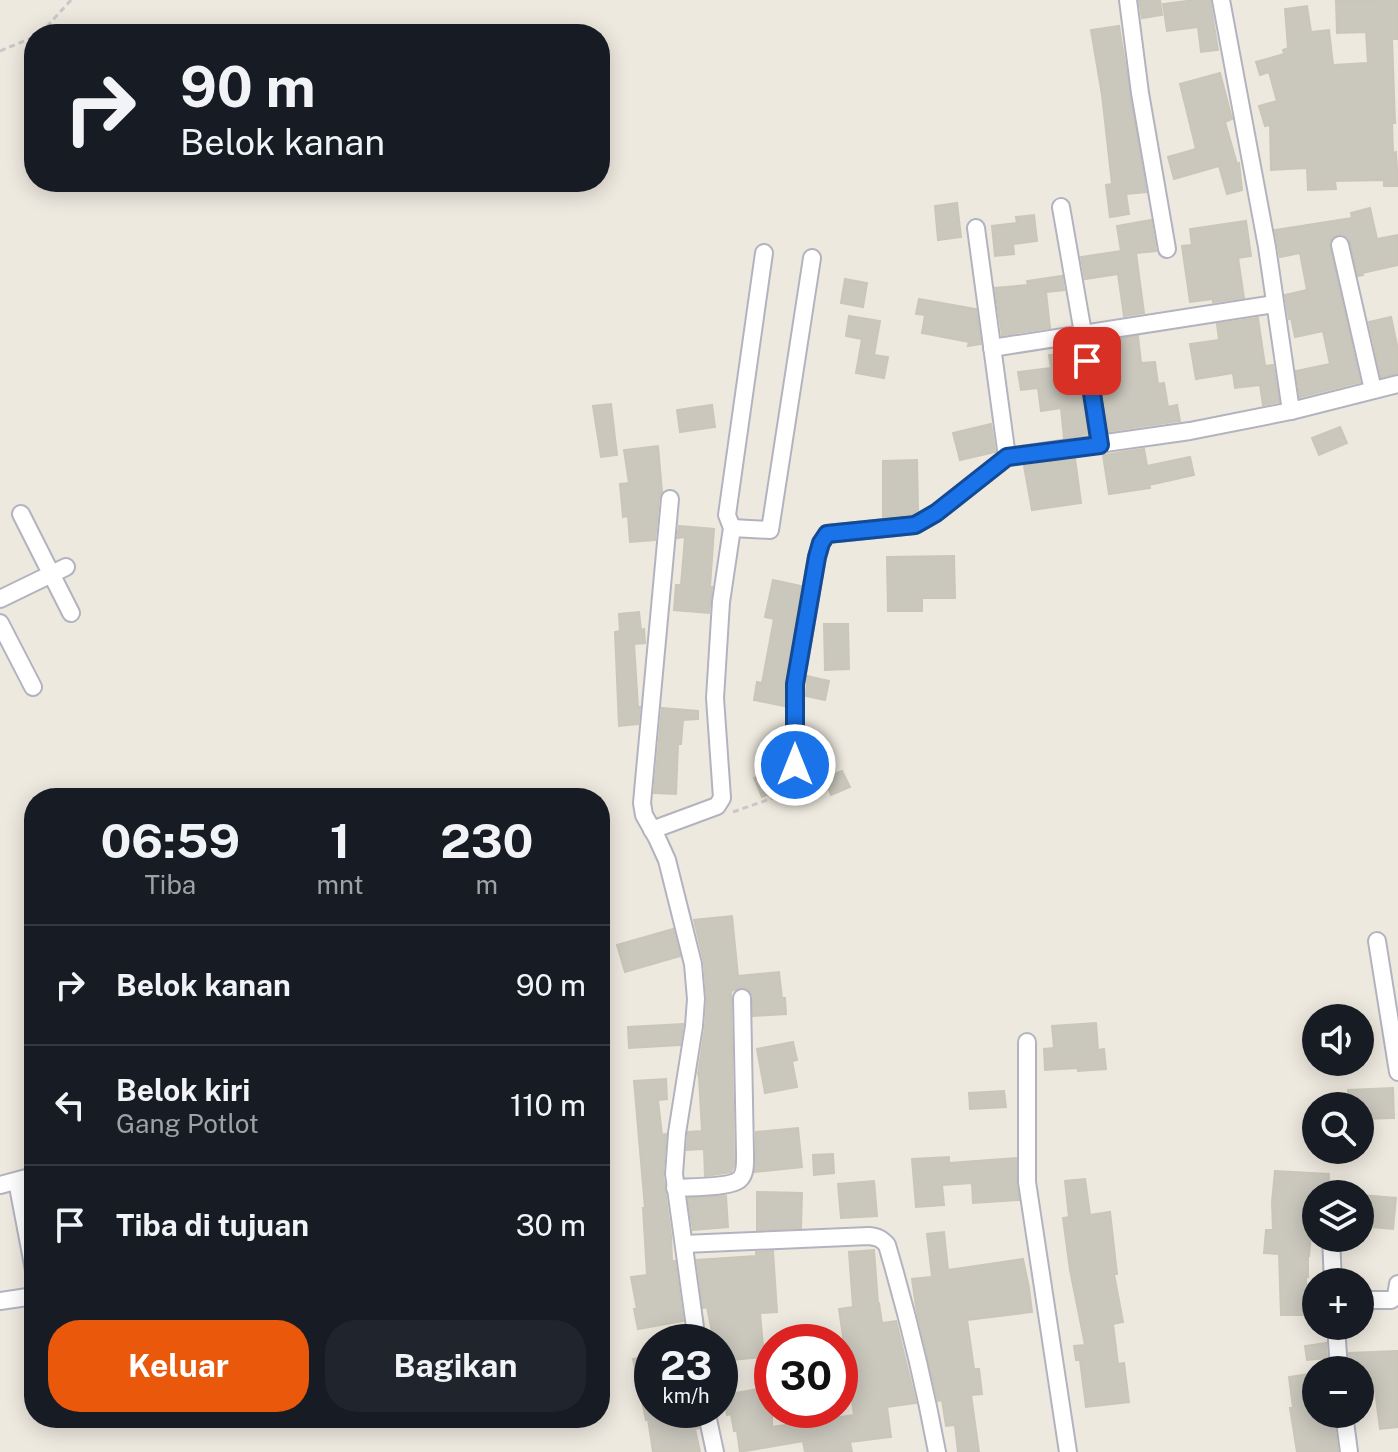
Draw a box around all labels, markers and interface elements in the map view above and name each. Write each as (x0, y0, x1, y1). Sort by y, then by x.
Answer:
text: 90 m (180, 54, 316, 120)
icon: right (48, 56, 152, 160)
text: Belok kanan (180, 121, 385, 163)
pin (1053, 327, 1121, 395)
icon: arrive (1065, 339, 1109, 383)
position arrow (753, 723, 837, 807)
text: 06:59 (101, 812, 240, 869)
text: 1 (330, 812, 350, 869)
text: 230 (440, 812, 533, 869)
text: Tiba (144, 869, 196, 900)
text: mnt (317, 869, 364, 900)
text: m (476, 869, 498, 900)
icon: right (48, 963, 92, 1007)
text: Belok kanan (116, 967, 291, 1003)
text: 90 m (516, 967, 586, 1003)
map controls (1302, 1004, 1374, 1428)
button: sound (1302, 1004, 1374, 1076)
text: Belok kiri (116, 1072, 250, 1108)
icon: left (48, 1083, 92, 1127)
text: 110 m (510, 1087, 586, 1123)
button: search (1302, 1092, 1374, 1164)
text: Gang Potlot (116, 1108, 259, 1139)
button: layers (1302, 1180, 1374, 1252)
icon: arrive (48, 1203, 92, 1247)
text: Tiba di tujuan (116, 1207, 309, 1243)
text: 30 m (516, 1207, 586, 1243)
button: + (1302, 1268, 1374, 1340)
button: Keluar (48, 1320, 309, 1412)
button: Bagikan (325, 1320, 586, 1412)
speed limit sign: 30 (754, 1324, 858, 1428)
text: 23 (660, 1342, 712, 1389)
button: − (1302, 1356, 1374, 1428)
text: km/h (662, 1384, 710, 1408)

